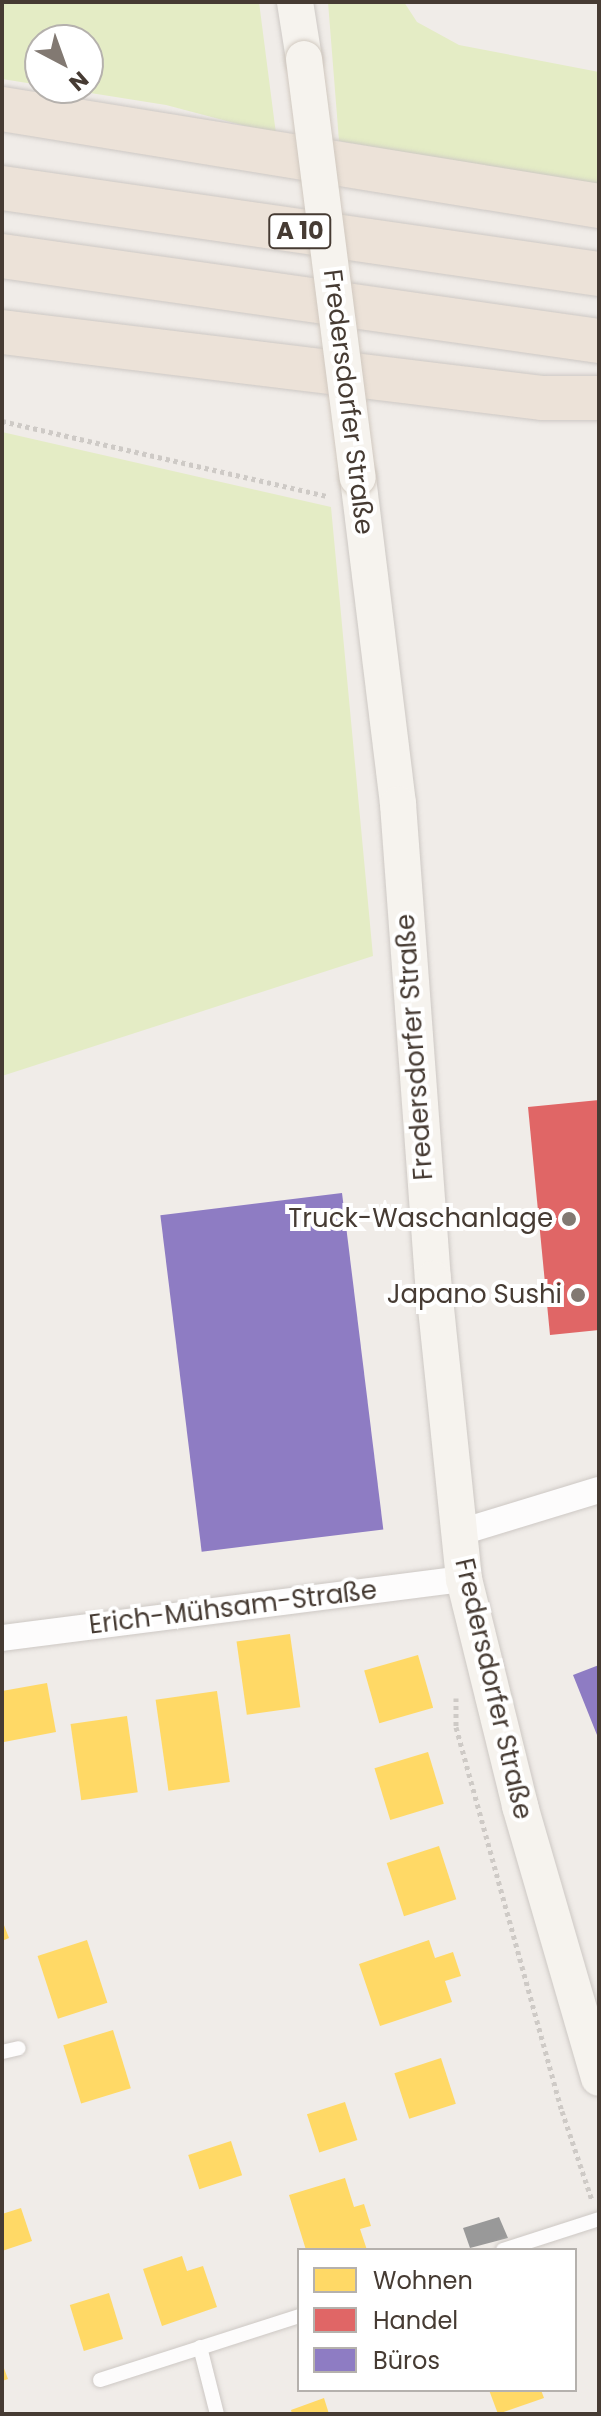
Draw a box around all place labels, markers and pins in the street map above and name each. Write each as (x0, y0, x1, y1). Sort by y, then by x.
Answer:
place label: Truck-Waschanlage (288, 1203, 553, 1235)
marker: Truck-Waschanlage (560, 1210, 578, 1228)
place label: Japano Sushi (387, 1279, 562, 1311)
marker: Japano Sushi (569, 1286, 587, 1304)

